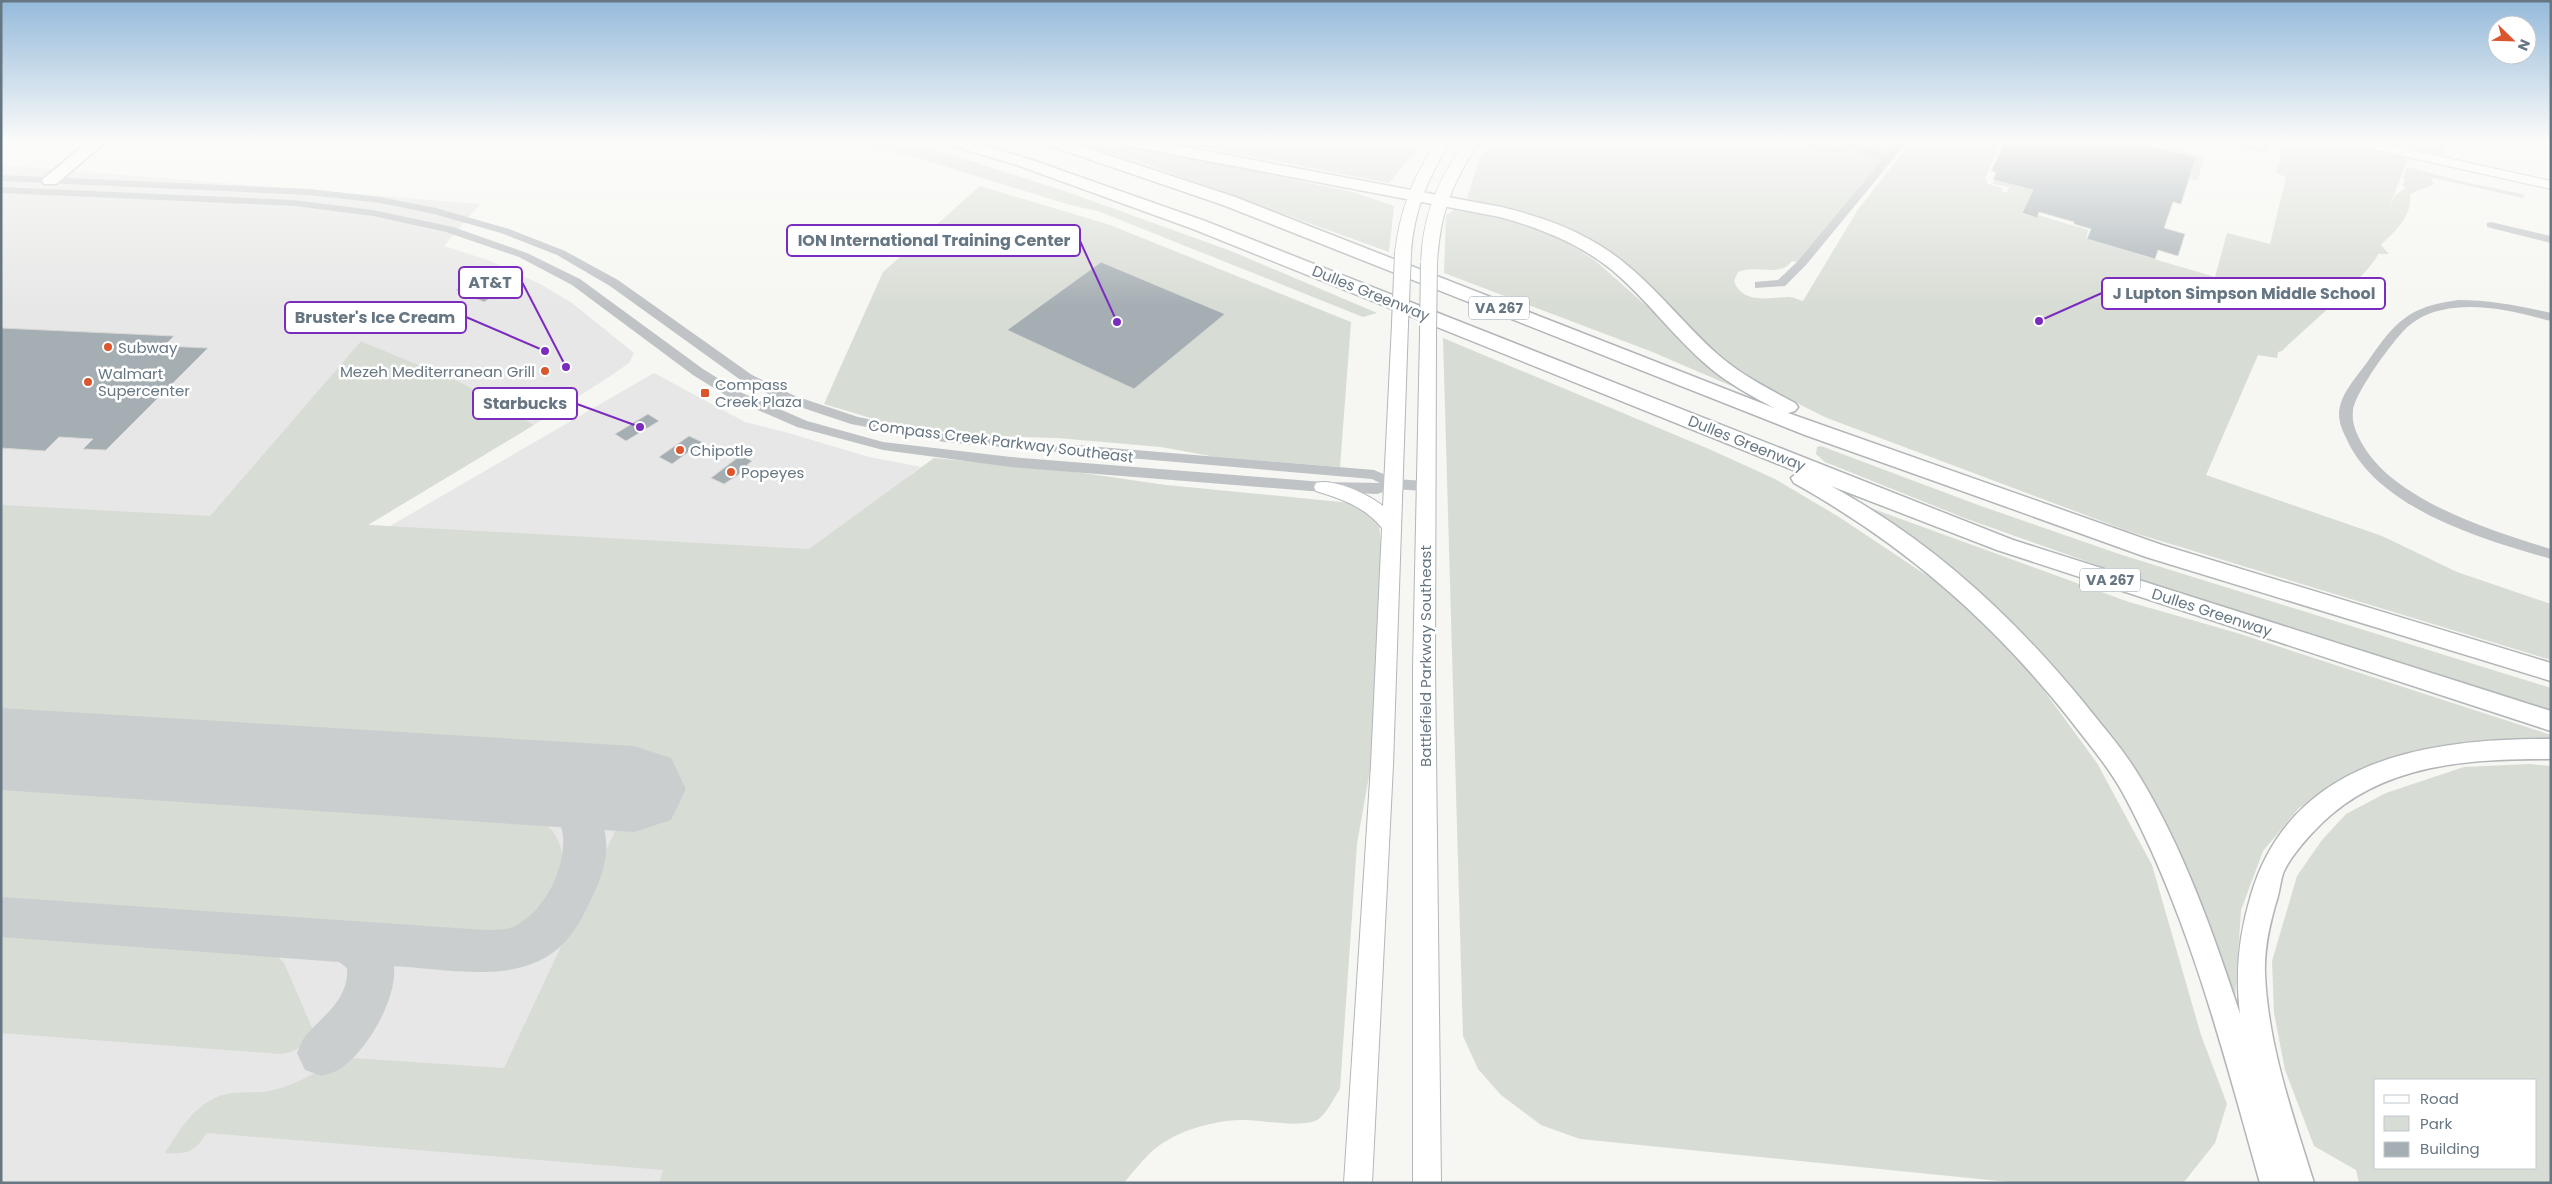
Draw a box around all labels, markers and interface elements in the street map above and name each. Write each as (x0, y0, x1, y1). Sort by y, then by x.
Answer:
north arrow (2487, 15, 2537, 65)
text: N (2513, 36, 2535, 54)
callout: ION International Training Center (787, 225, 1080, 256)
text: ION International Training Center (798, 229, 1070, 252)
street label: Dulles Greenway (1309, 260, 1433, 326)
callout: AT&T (459, 267, 522, 298)
text: AT&T (468, 271, 512, 294)
callout: J Lupton Simpson Middle School (2102, 278, 2385, 309)
text: J Lupton Simpson Middle School (2113, 282, 2375, 305)
road number: VA 267 (1469, 296, 1529, 320)
callout: Bruster's Ice Cream (285, 302, 466, 333)
text: Bruster's Ice Cream (295, 306, 455, 329)
place label: Subway (118, 337, 178, 358)
marker: Subway (102, 341, 114, 353)
place label: Mezeh Mediterranean Grill (340, 361, 535, 382)
place label: Walmart Supercenter (98, 363, 190, 401)
marker: Mezeh Mediterranean Grill (539, 365, 551, 377)
place label: Compass Creek Plaza (715, 374, 802, 412)
marker: Walmart Supercenter (82, 376, 94, 388)
marker: Compass Creek Plaza (699, 387, 711, 399)
callout: Starbucks (473, 388, 577, 419)
text: Starbucks (483, 392, 567, 415)
street label: Dulles Greenway (1685, 410, 1809, 476)
street label: Compass Creek Parkway Southeast (867, 414, 1135, 468)
place label: Chipotle (690, 440, 753, 461)
marker: Chipotle (674, 444, 686, 456)
place label: Popeyes (741, 462, 804, 483)
marker: Popeyes (725, 466, 737, 478)
street label: Battlefield Parkway Southeast (1415, 545, 1436, 767)
road number: VA 267 (2080, 568, 2140, 592)
street label: Dulles Greenway (2149, 583, 2275, 641)
legend (2374, 1079, 2537, 1169)
text: Road (2420, 1088, 2459, 1109)
text: Park (2420, 1113, 2452, 1134)
text: Building (2420, 1138, 2480, 1159)

